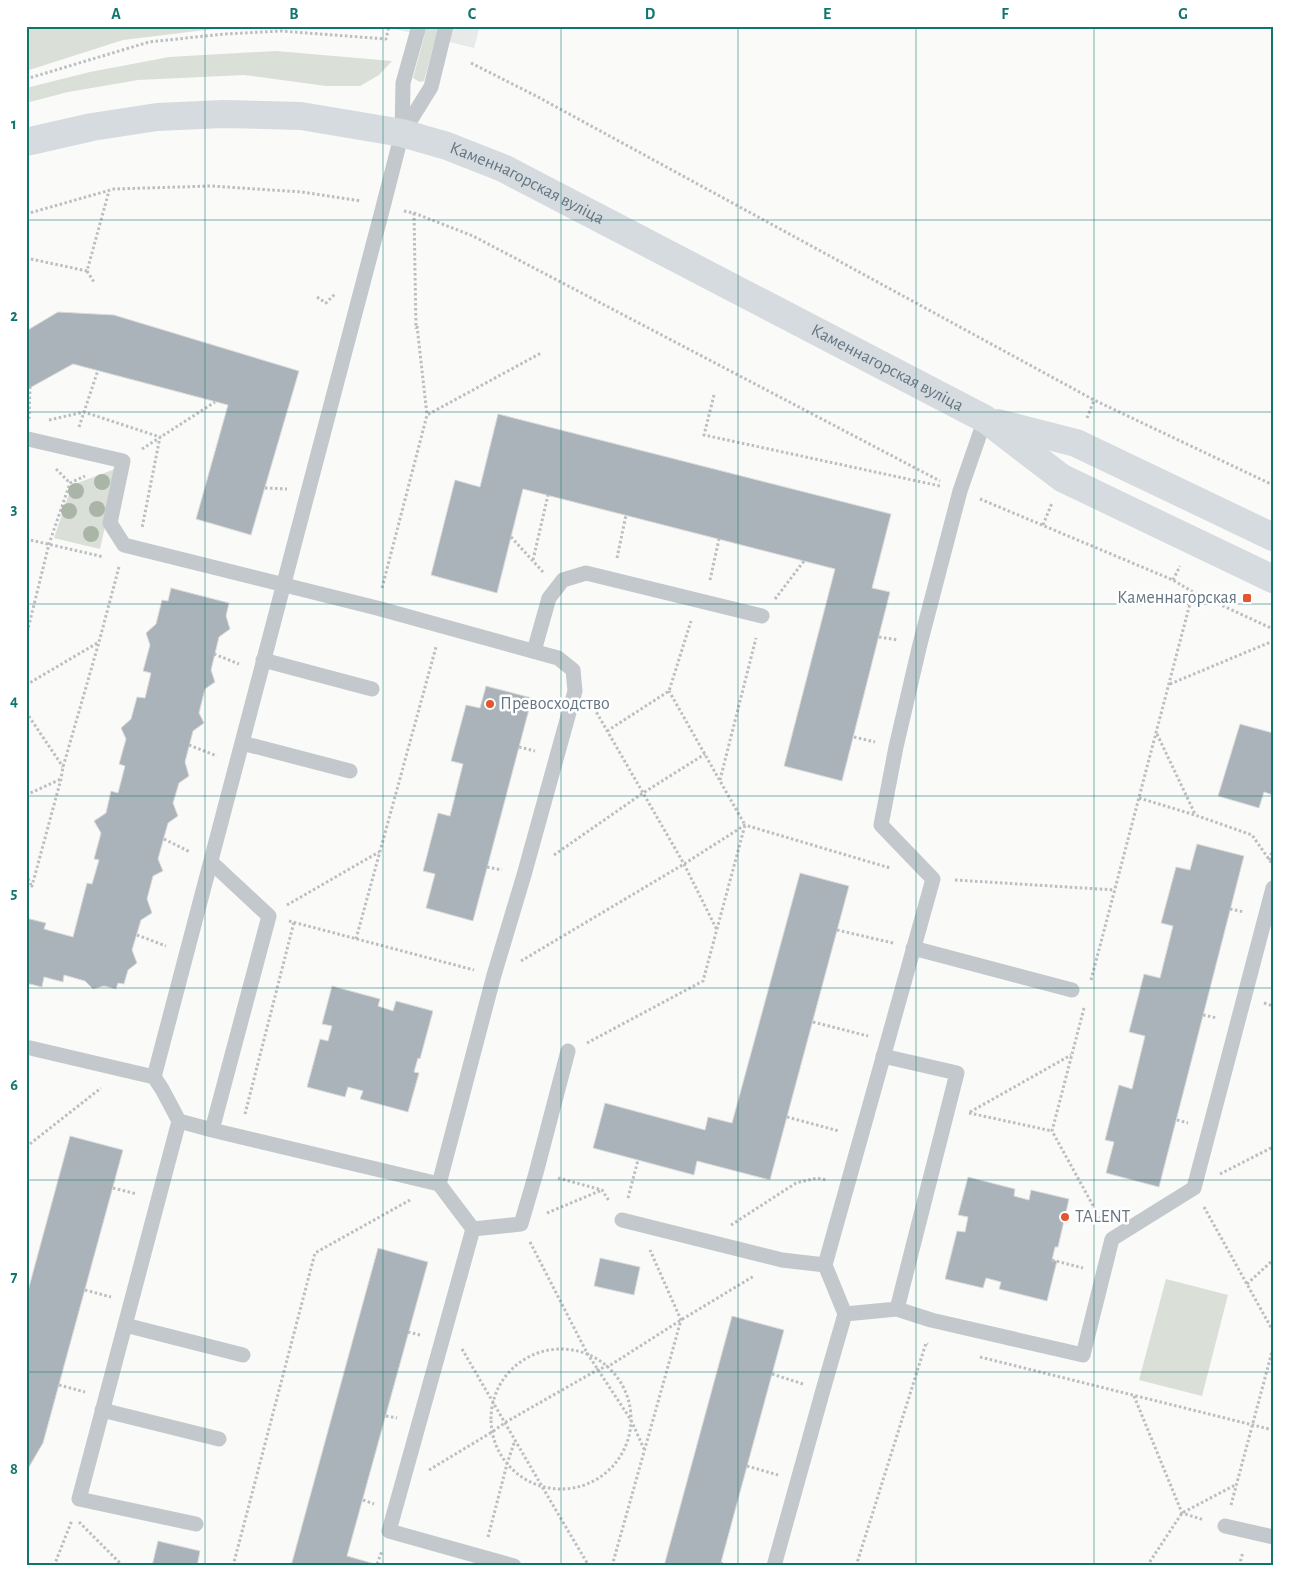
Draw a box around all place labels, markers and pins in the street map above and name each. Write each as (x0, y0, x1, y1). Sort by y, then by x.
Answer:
place label: Каменнагорская (1117, 589, 1237, 607)
marker: Каменнагорская (1241, 592, 1253, 604)
place label: Превосходство (500, 695, 610, 713)
marker: Превосходство (484, 698, 496, 710)
place label: TALENT (1075, 1208, 1130, 1226)
marker: TALENT (1059, 1211, 1071, 1223)

